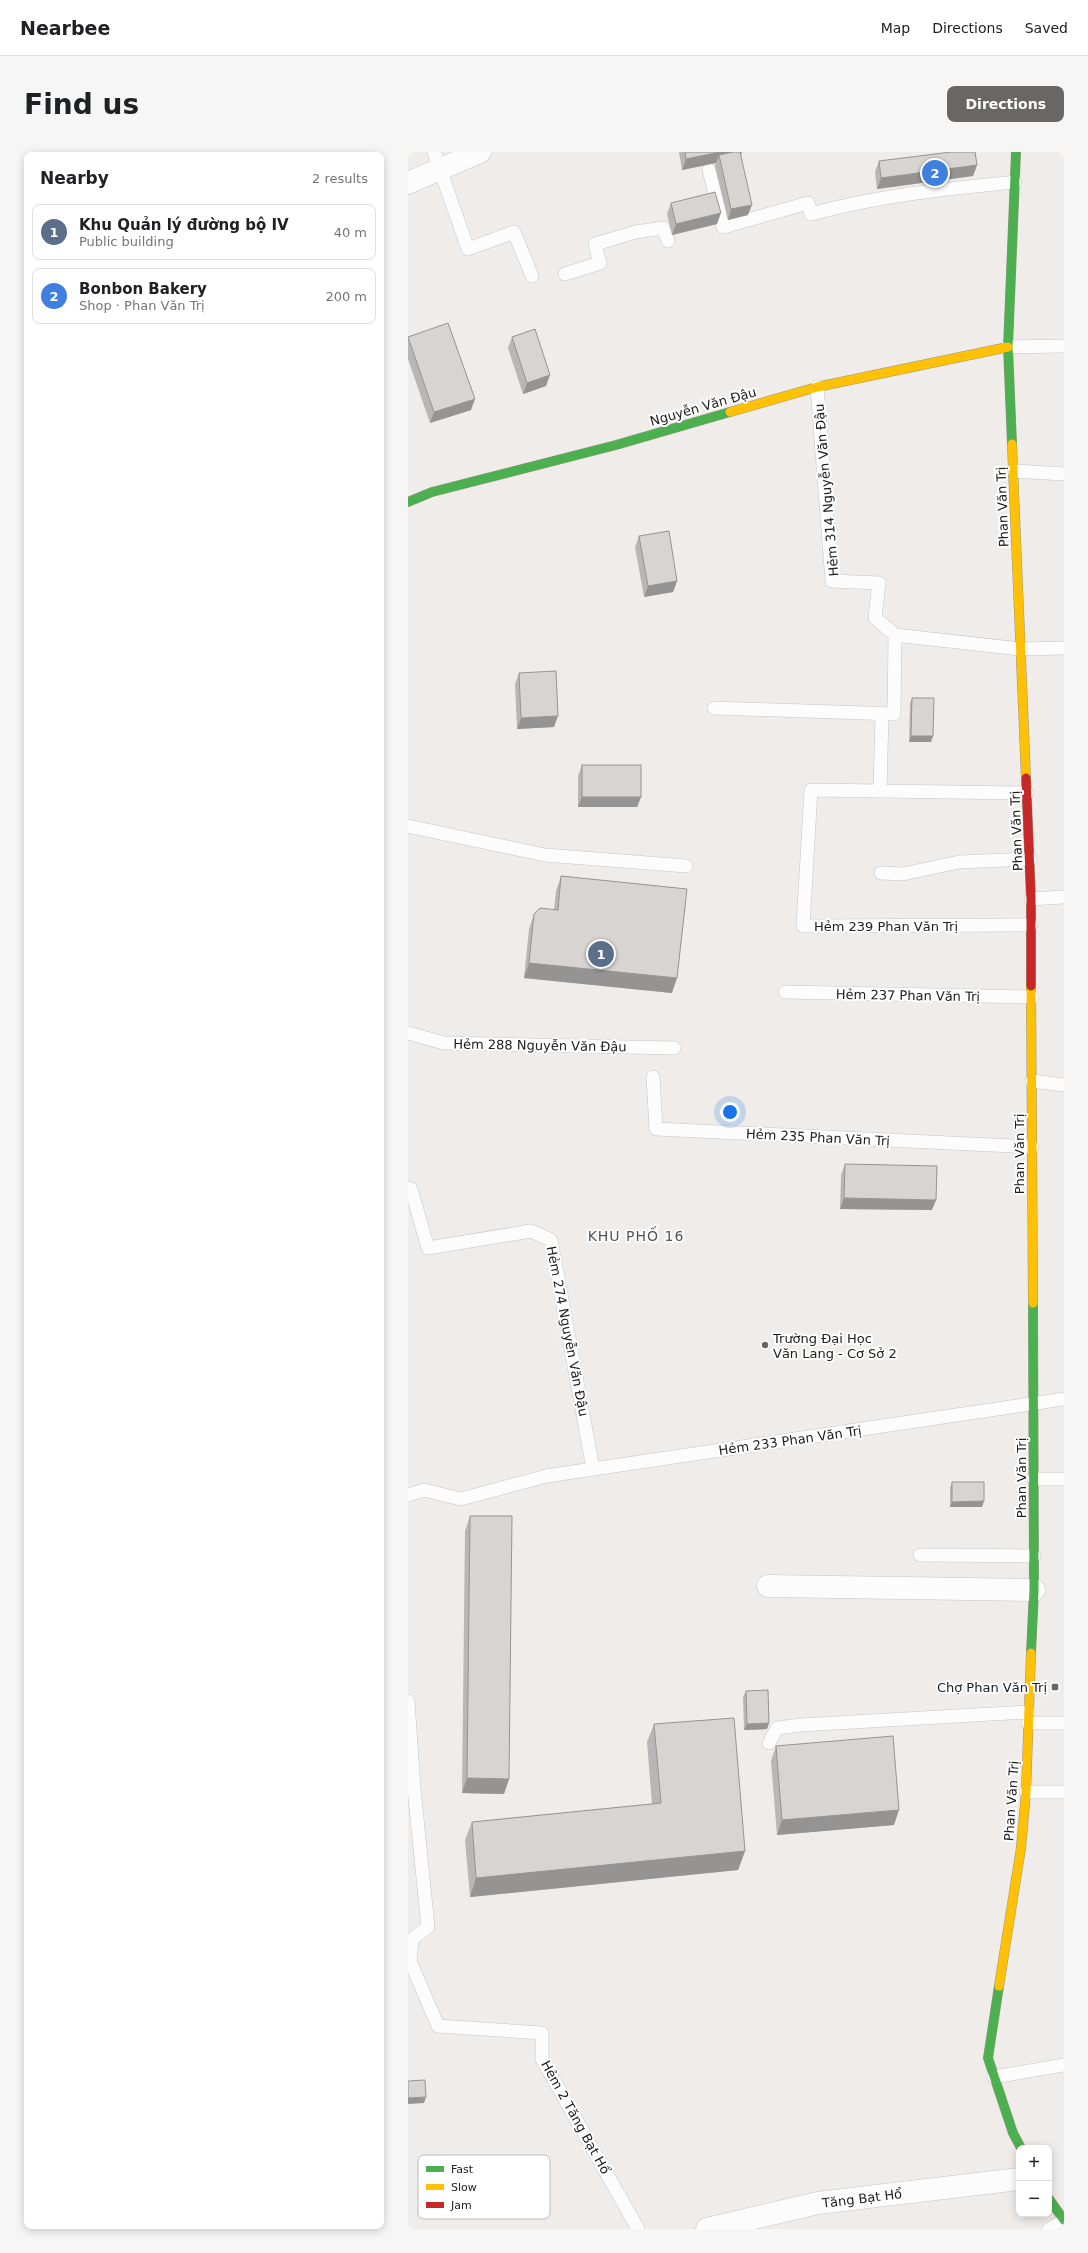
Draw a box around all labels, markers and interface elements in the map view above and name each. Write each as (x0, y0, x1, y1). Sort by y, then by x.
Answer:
text: Nearbee (20, 17, 110, 39)
text: Map (881, 20, 910, 36)
text: Directions (932, 20, 1003, 36)
text: Saved (1025, 20, 1068, 36)
button: Directions (947, 86, 1064, 122)
text: Find us (24, 88, 139, 121)
pin: 2 (922, 158, 948, 188)
text: Nearby (40, 168, 109, 188)
text: 2 results (312, 171, 368, 186)
text: Khu Quản lý đường bộ IV (79, 216, 289, 234)
text: 1 (49, 225, 59, 240)
text: 40 m (334, 225, 367, 240)
text: Public building (79, 234, 174, 249)
text: Bonbon Bakery (79, 280, 207, 298)
text: 2 (49, 289, 59, 304)
text: 200 m (325, 289, 367, 304)
text: Shop · Phan Văn Trị (79, 298, 205, 313)
street label: Nguyễn Văn Đậu (648, 384, 758, 429)
street label: Hẻm 314 Nguyễn Văn Đậu (811, 403, 842, 577)
street label: Phan Văn Trị (994, 466, 1011, 548)
street label: Phan Văn Trị (1008, 790, 1025, 872)
street label: Hẻm 239 Phan Văn Trị (814, 919, 958, 934)
pin: 1 (588, 939, 614, 969)
street label: Hẻm 237 Phan Văn Trị (836, 987, 980, 1004)
street label: Hẻm 288 Nguyễn Văn Đậu (453, 1036, 627, 1055)
your location (720, 1102, 740, 1122)
street label: Phan Văn Trị (1012, 1114, 1027, 1194)
street label: Hẻm 235 Phan Văn Trị (746, 1126, 890, 1149)
district label: KHU PHỐ 16 (588, 1226, 684, 1244)
street label: Hẻm 274 Nguyễn Văn Đậu (544, 1245, 591, 1418)
place label: Trường Đại Học Văn Lang - Cơ Sở 2 (772, 1331, 897, 1361)
marker: Trường Đại Học Văn Lang - Cơ Sở 2 (760, 1340, 770, 1350)
street label: Hẻm 233 Phan Văn Trị (718, 1423, 862, 1458)
street label: Phan Văn Trị (1014, 1438, 1029, 1518)
place label: Chợ Phan Văn Trị (937, 1680, 1047, 1695)
marker: Chợ Phan Văn Trị (1050, 1682, 1060, 1692)
street label: Phan Văn Trị (1001, 1760, 1022, 1842)
street label: Hẻm 2 Tăng Bạt Hổ (538, 2058, 613, 2177)
map controls (1016, 2145, 1052, 2217)
button: + (1016, 2145, 1052, 2181)
legend (418, 2155, 550, 2219)
text: Fast (451, 2163, 474, 2176)
text: Slow (451, 2181, 477, 2194)
button: − (1016, 2181, 1052, 2217)
street label: Tăng Bạt Hổ (820, 2186, 903, 2211)
text: Jam (450, 2199, 472, 2212)

